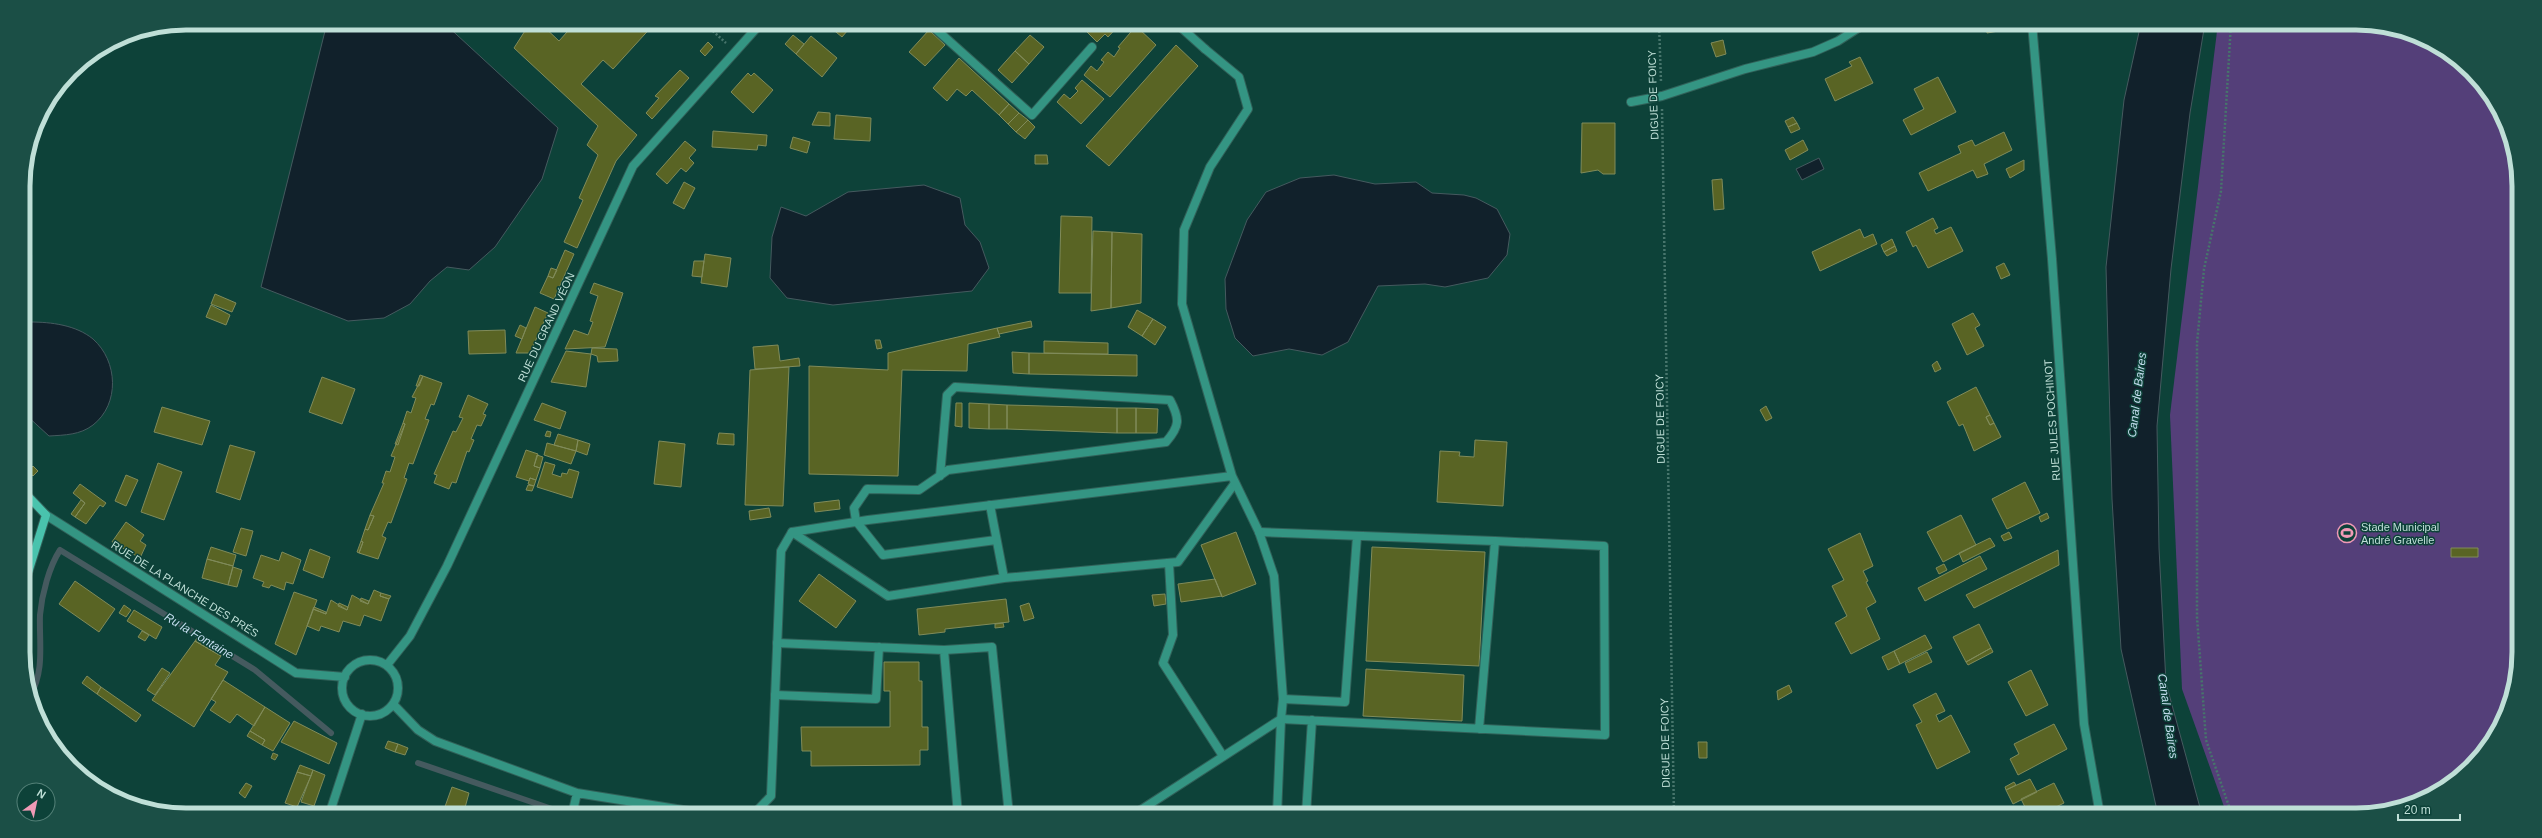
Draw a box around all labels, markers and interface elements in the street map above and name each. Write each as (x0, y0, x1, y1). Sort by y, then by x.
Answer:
street label: DIGUE DE FOICY (1645, 49, 1661, 140)
street label: RUE DU GRAND VÉON (515, 270, 577, 384)
water label: Canal de Baires (2125, 352, 2149, 438)
street label: RUE JULES POCHINOT (2042, 359, 2062, 481)
street label: DIGUE DE FOICY (1653, 373, 1667, 464)
place label: Stade Municipal André Gravelle (2361, 521, 2439, 546)
sports icon: Stade Municipal André Gravelle (2336, 522, 2358, 544)
street label: RUE DE LA PLANCHE DES PRÉS (109, 539, 261, 639)
water label: Ru la Fontaine (162, 610, 236, 662)
water label: Canal de Baires (2155, 673, 2181, 759)
street label: DIGUE DE FOICY (1658, 697, 1672, 788)
north arrow (16, 782, 56, 822)
text: N (35, 786, 48, 801)
scale bar (2398, 796, 2460, 822)
text: 20 m (2404, 803, 2431, 817)

